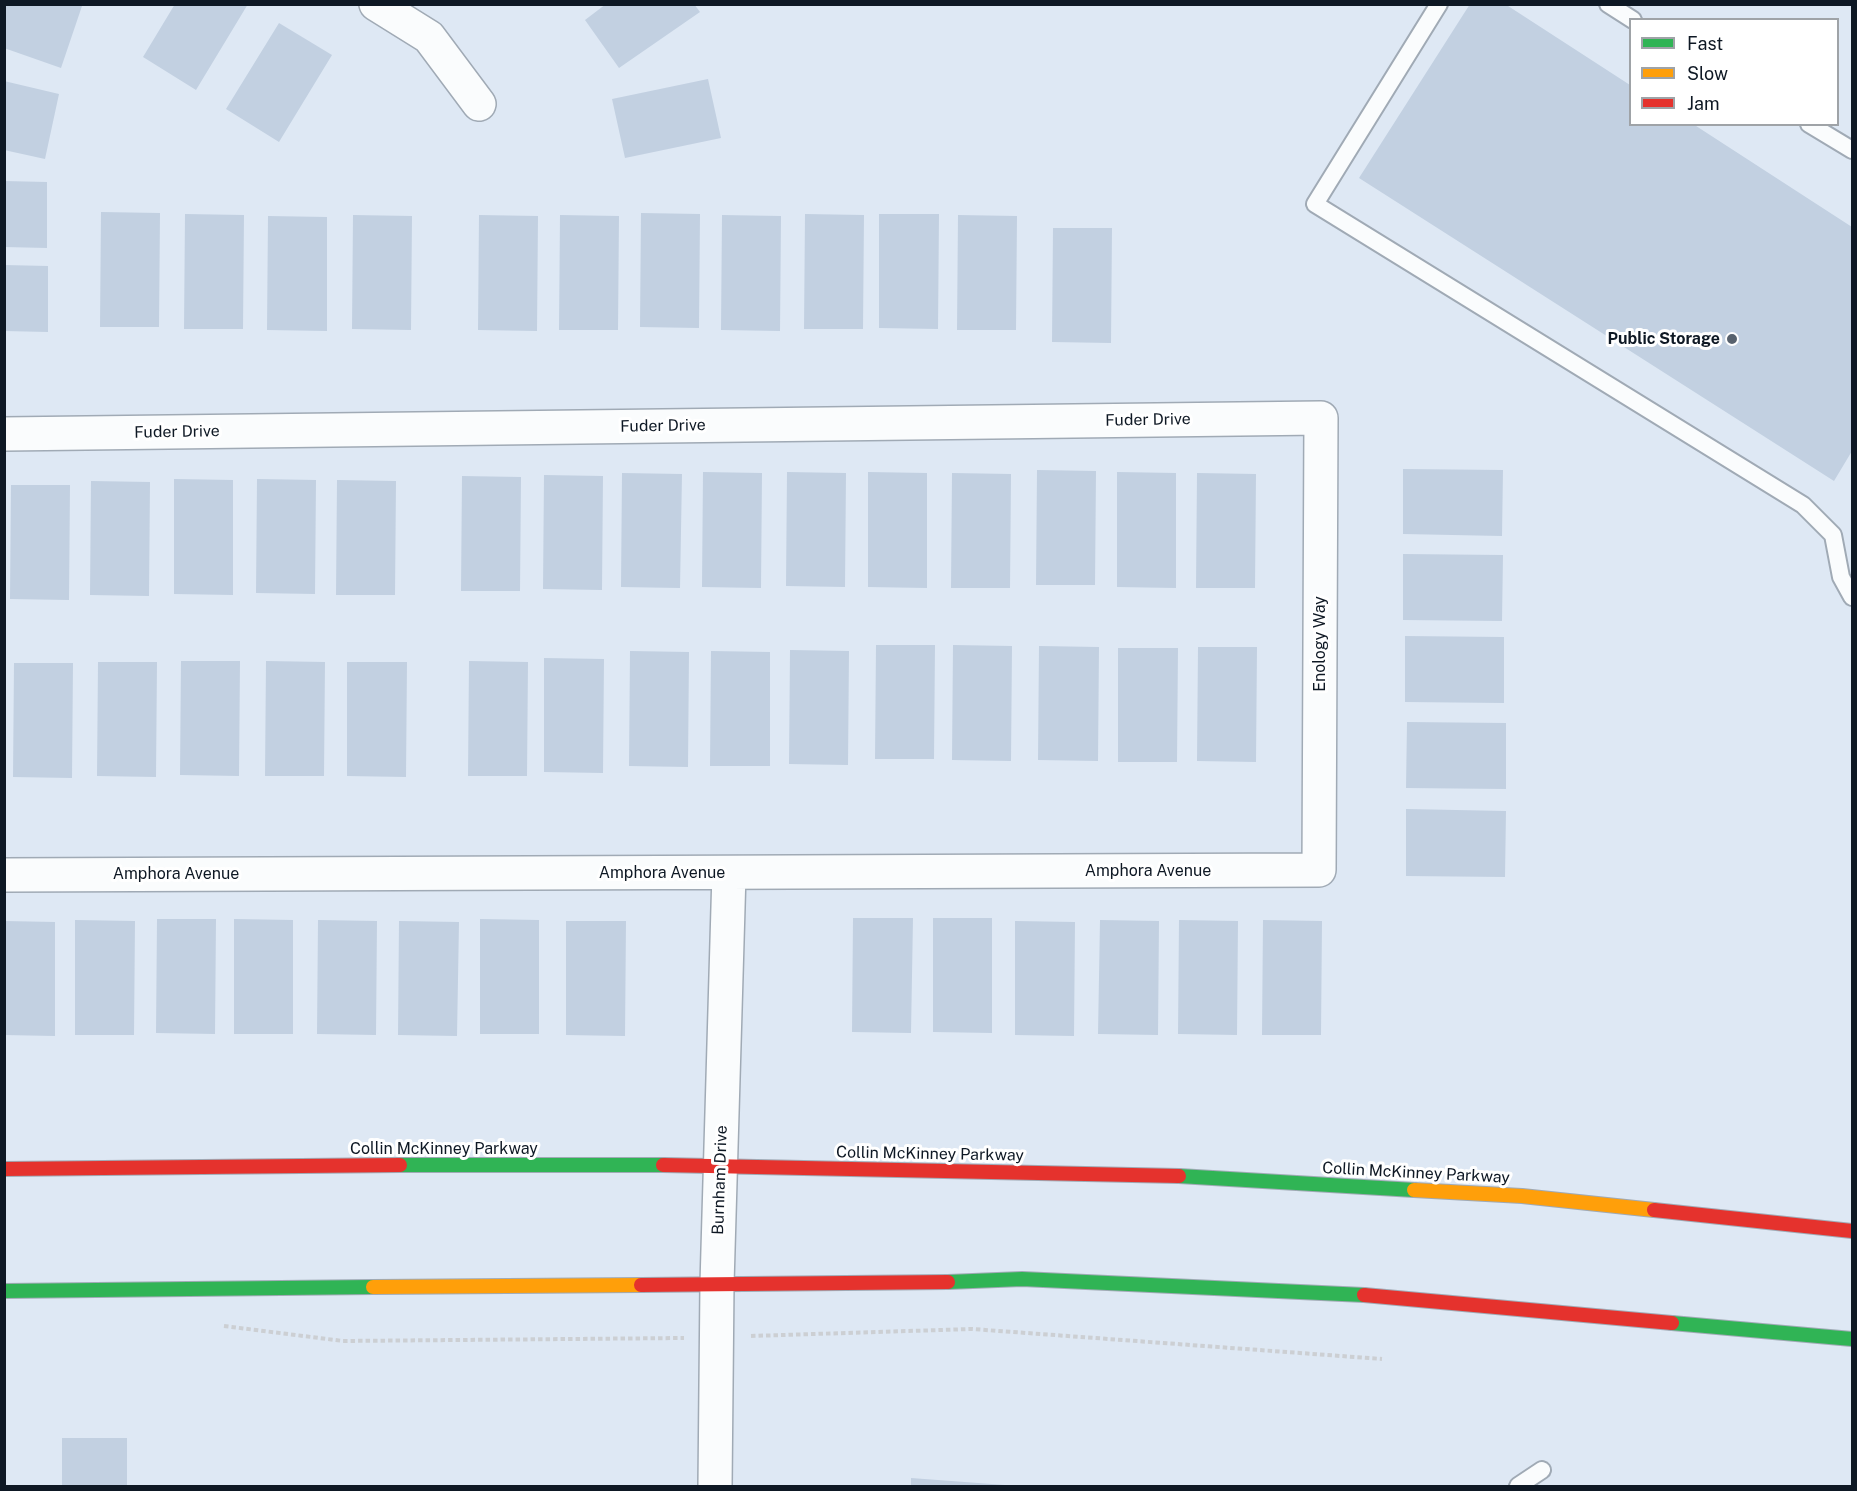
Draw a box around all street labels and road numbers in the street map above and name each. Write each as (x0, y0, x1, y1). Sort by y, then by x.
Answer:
street label: Fuder Drive (1105, 410, 1191, 430)
street label: Fuder Drive (620, 416, 706, 436)
street label: Fuder Drive (134, 422, 220, 442)
street label: Enology Way (1310, 596, 1330, 692)
street label: Amphora Avenue (1085, 861, 1211, 881)
street label: Amphora Avenue (599, 863, 725, 883)
street label: Amphora Avenue (113, 864, 239, 884)
street label: Burnham Drive (708, 1125, 732, 1235)
street label: Collin McKinney Parkway (350, 1139, 538, 1159)
street label: Collin McKinney Parkway (836, 1143, 1024, 1165)
street label: Collin McKinney Parkway (1322, 1158, 1510, 1188)

